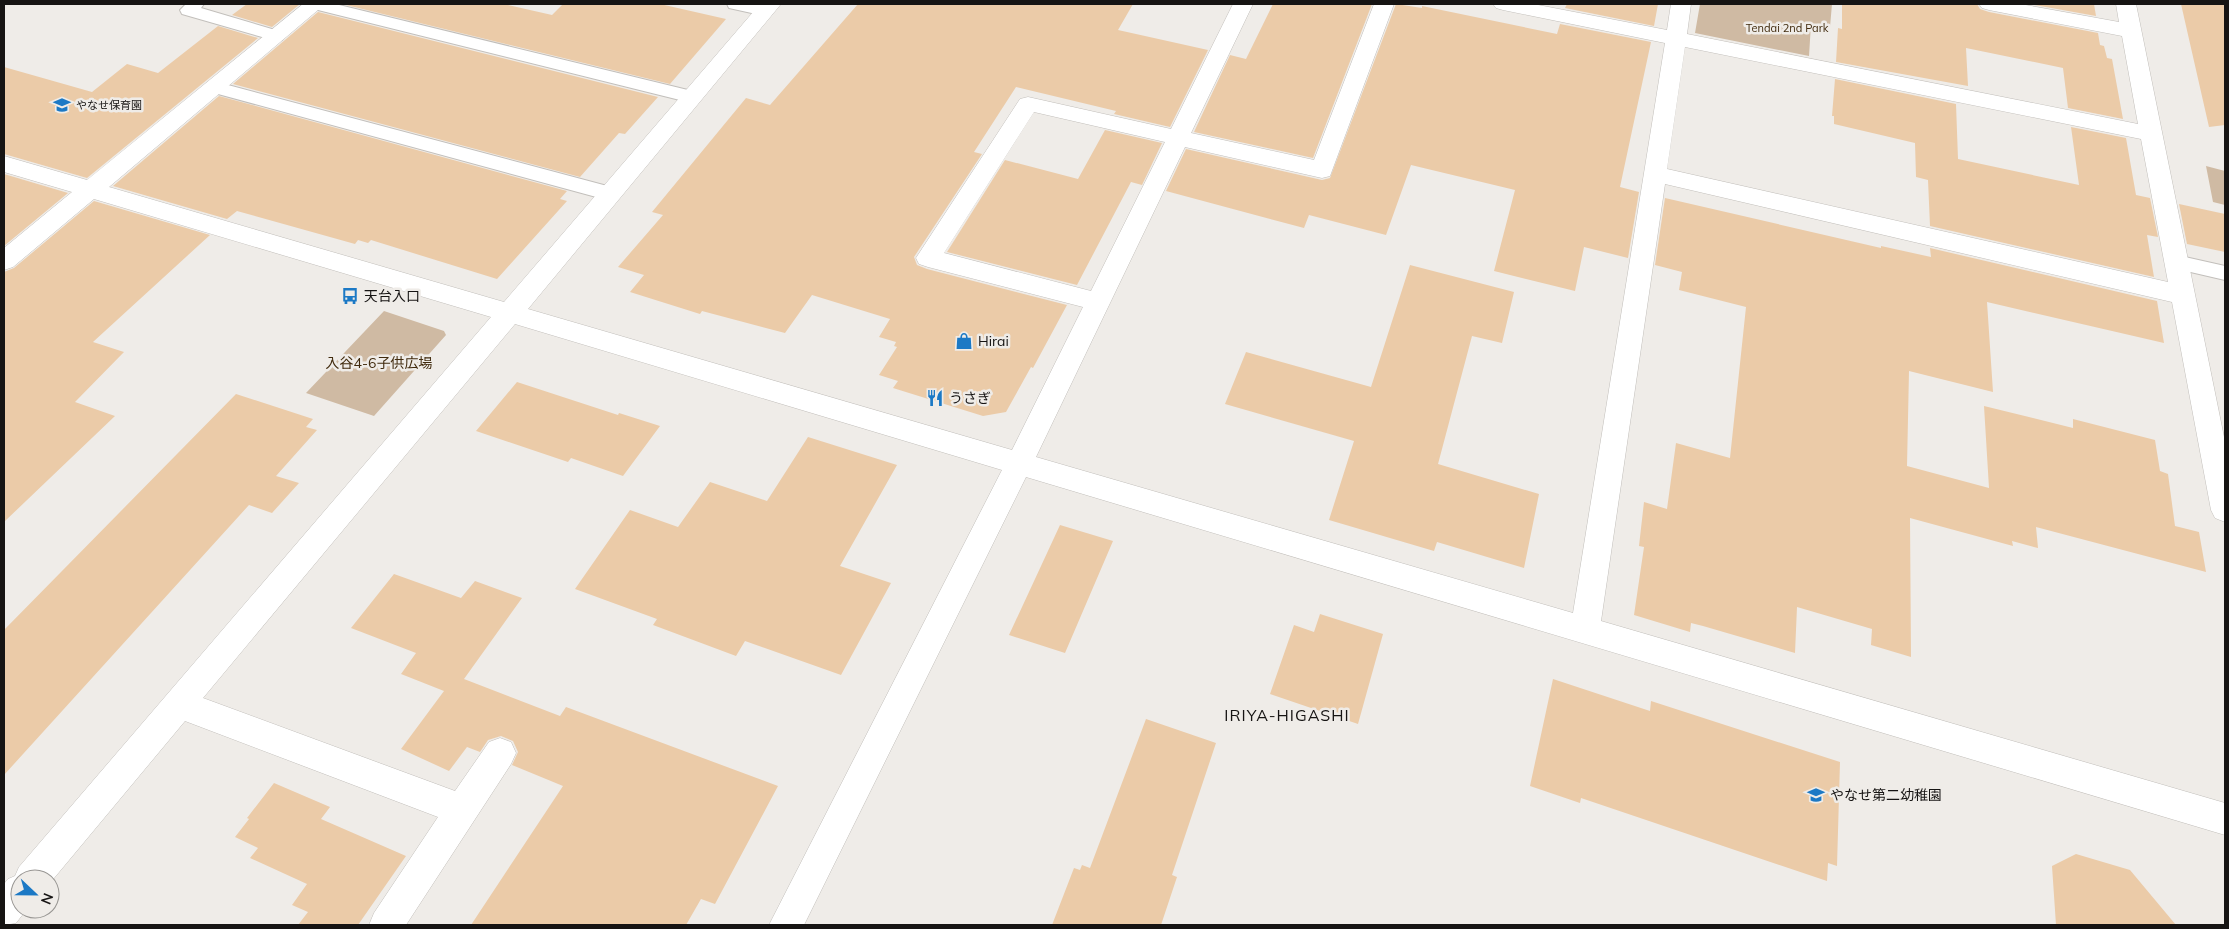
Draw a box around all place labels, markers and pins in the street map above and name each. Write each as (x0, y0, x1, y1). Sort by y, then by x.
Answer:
school or university icon: やなせ保育園 (52, 95, 72, 115)
place label: やなせ保育園 (76, 98, 142, 112)
bus stop icon: 天台入口 (340, 286, 360, 306)
place label: 天台入口 (364, 287, 420, 305)
shop icon: Hirai (954, 331, 974, 351)
place label: Hirai (978, 332, 1009, 350)
restaurant icon: うさぎ (925, 388, 945, 408)
place label: うさぎ (949, 389, 991, 407)
school or university icon: やなせ第二幼稚園 (1806, 785, 1826, 805)
place label: やなせ第二幼稚園 (1830, 786, 1942, 804)

